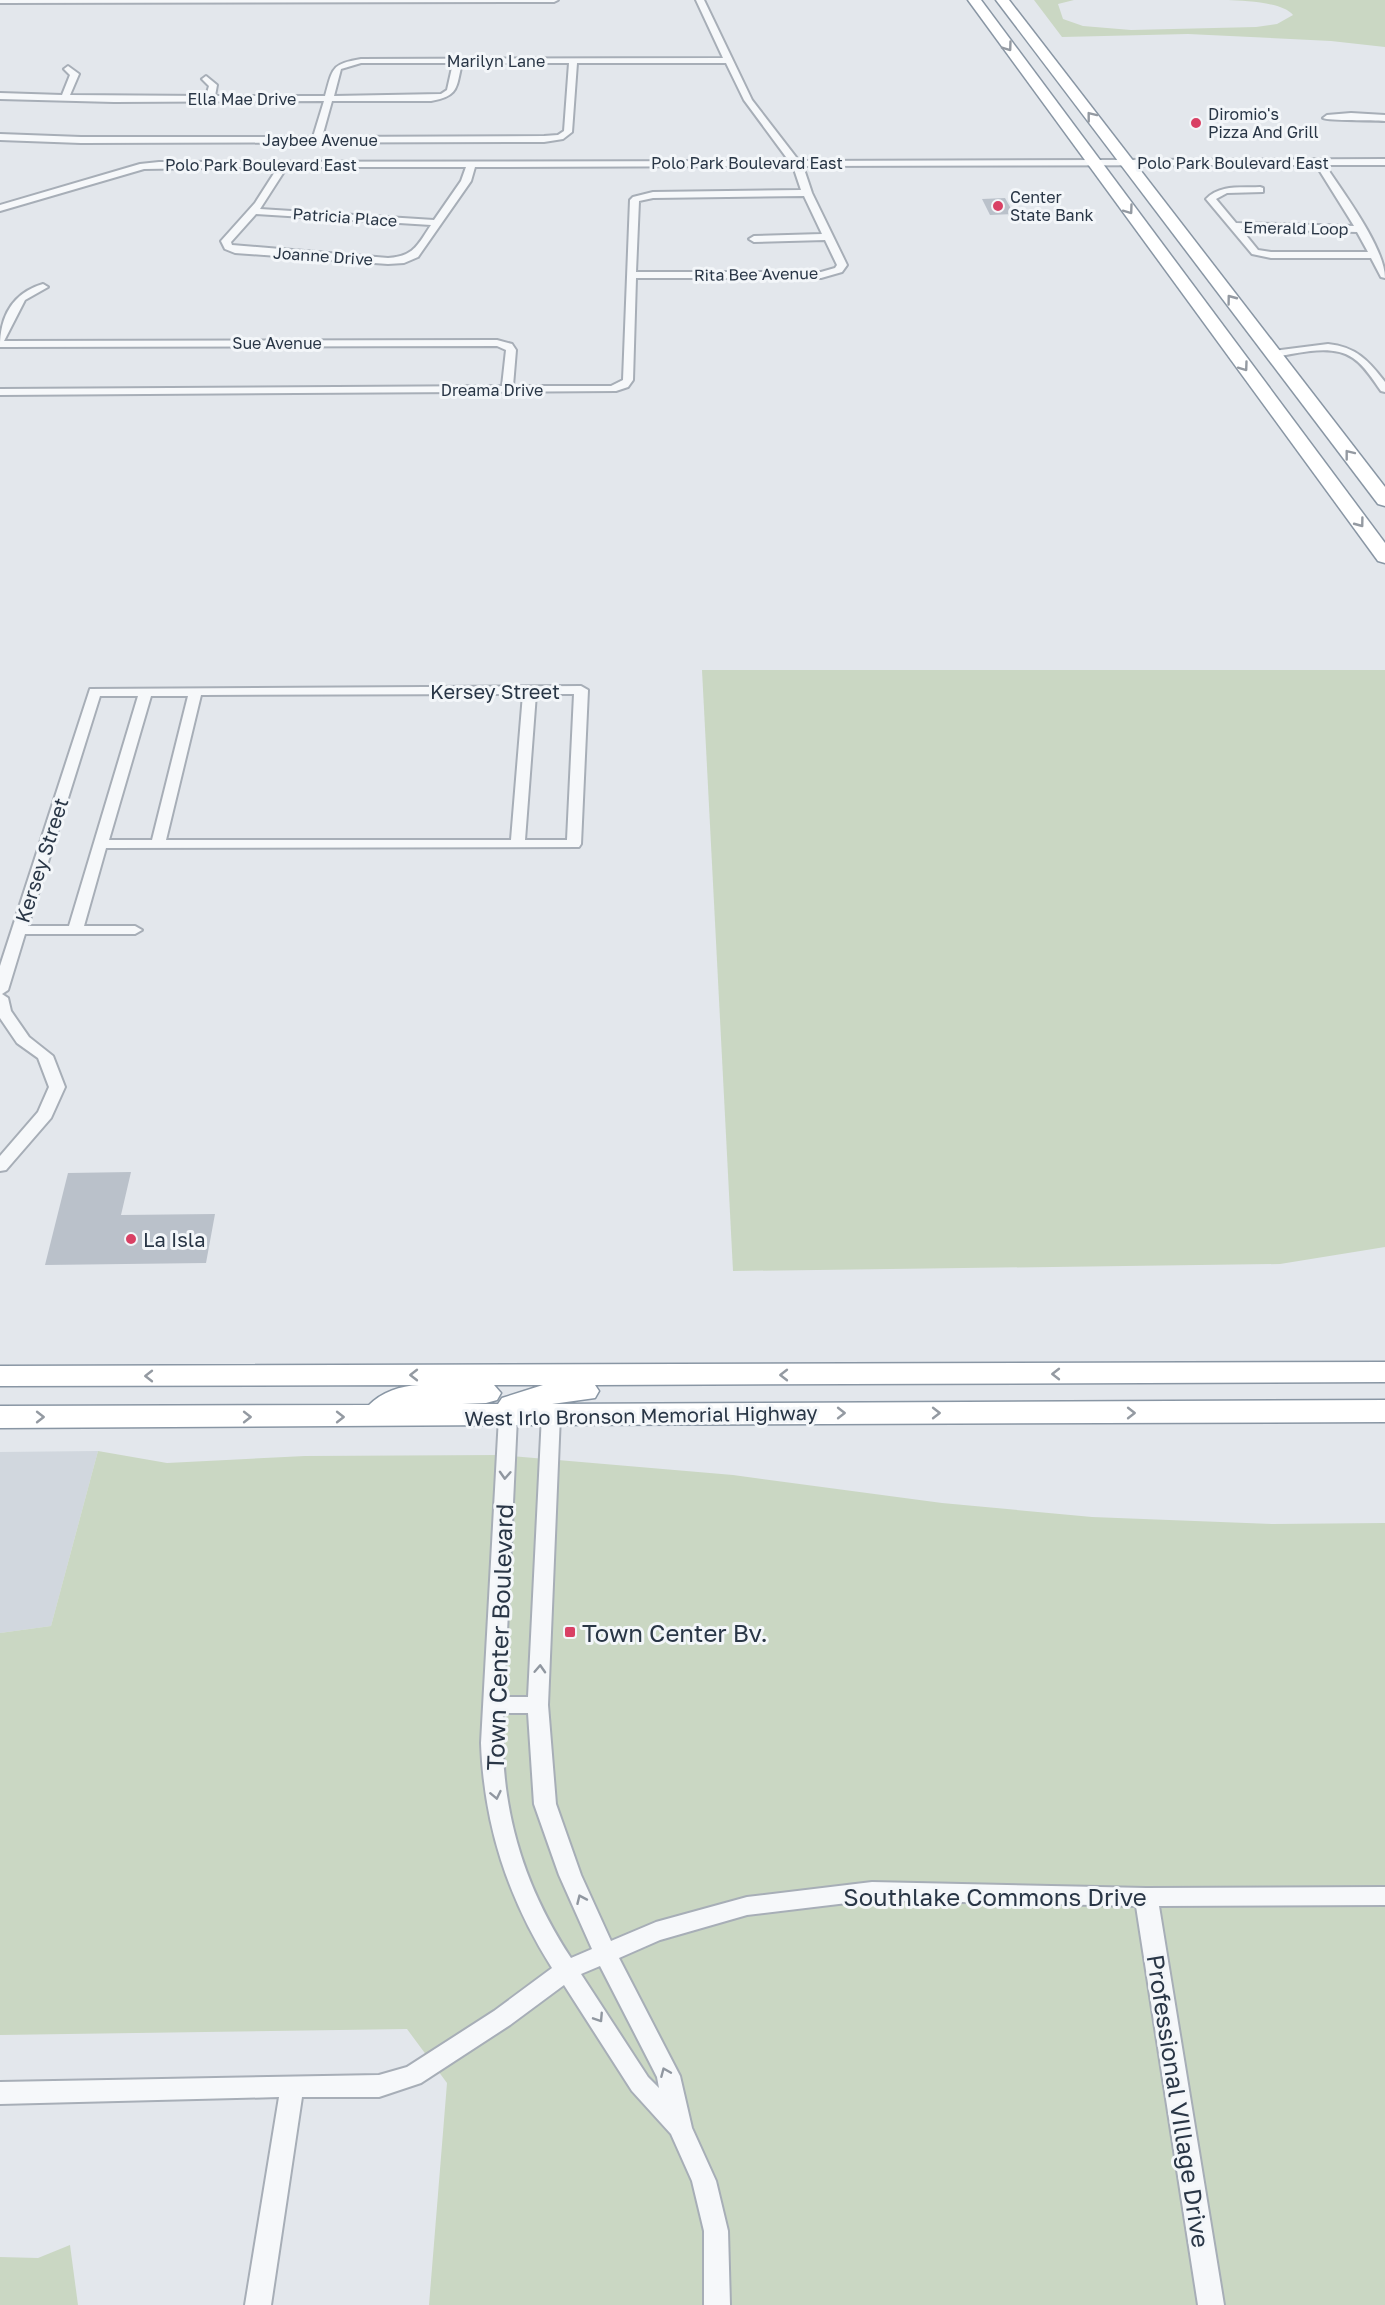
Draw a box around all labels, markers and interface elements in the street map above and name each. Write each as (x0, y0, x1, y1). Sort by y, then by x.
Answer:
one-way arrow (1001, 41, 1012, 52)
street label: Marilyn Lane (447, 51, 545, 71)
street label: Ella Mae Drive (188, 89, 296, 109)
place label: Diromio's Pizza And Grill (1208, 104, 1319, 142)
one-way arrow (1087, 112, 1098, 123)
marker: Diromio's Pizza And Grill (1189, 116, 1203, 130)
street label: Jaybee Avenue (262, 130, 378, 150)
street label: Polo Park Boulevard East (651, 153, 843, 173)
street label: Polo Park Boulevard East (1137, 153, 1329, 173)
street label: Polo Park Boulevard East (165, 155, 357, 175)
place label: Center State Bank (1010, 187, 1094, 225)
marker: Center State Bank (991, 199, 1005, 213)
street label: Patricia Place (292, 203, 398, 231)
one-way arrow (1121, 203, 1132, 214)
street label: Emerald Loop (1243, 217, 1349, 239)
street label: Joanne Drive (272, 243, 374, 269)
street label: Rita Bee Avenue (694, 263, 818, 285)
one-way arrow (1228, 294, 1239, 305)
street label: Sue Avenue (232, 333, 322, 353)
one-way arrow (1237, 360, 1248, 371)
street label: Dreama Drive (441, 380, 543, 400)
one-way arrow (1346, 450, 1357, 461)
one-way arrow (1353, 517, 1364, 528)
street label: Kersey Street (430, 679, 560, 703)
street label: Kersey Street (10, 794, 72, 926)
place label: La Isla (143, 1227, 205, 1251)
marker: La Isla (124, 1232, 138, 1246)
one-way arrow (1051, 1368, 1060, 1380)
one-way arrow (409, 1369, 418, 1381)
one-way arrow (779, 1369, 788, 1381)
one-way arrow (145, 1370, 154, 1382)
street label: West Irlo Bronson Memorial Highway (464, 1400, 818, 1430)
one-way arrow (836, 1407, 845, 1419)
one-way arrow (932, 1407, 941, 1419)
one-way arrow (1127, 1407, 1136, 1419)
one-way arrow (36, 1411, 45, 1423)
one-way arrow (242, 1411, 251, 1423)
one-way arrow (335, 1411, 344, 1423)
one-way arrow (499, 1471, 512, 1480)
street label: Town Center Boulevard (480, 1503, 518, 1771)
place label: Town Center Bv. (582, 1618, 768, 1647)
marker: Town Center Bv. (563, 1625, 577, 1639)
one-way arrow (534, 1665, 547, 1674)
one-way arrow (489, 1790, 502, 1800)
street label: Southlake Commons Drive (843, 1882, 1147, 1911)
one-way arrow (576, 1895, 588, 1906)
street label: Professional VIllage Drive (1141, 1952, 1217, 2250)
one-way arrow (592, 2012, 603, 2023)
one-way arrow (660, 2067, 672, 2078)

